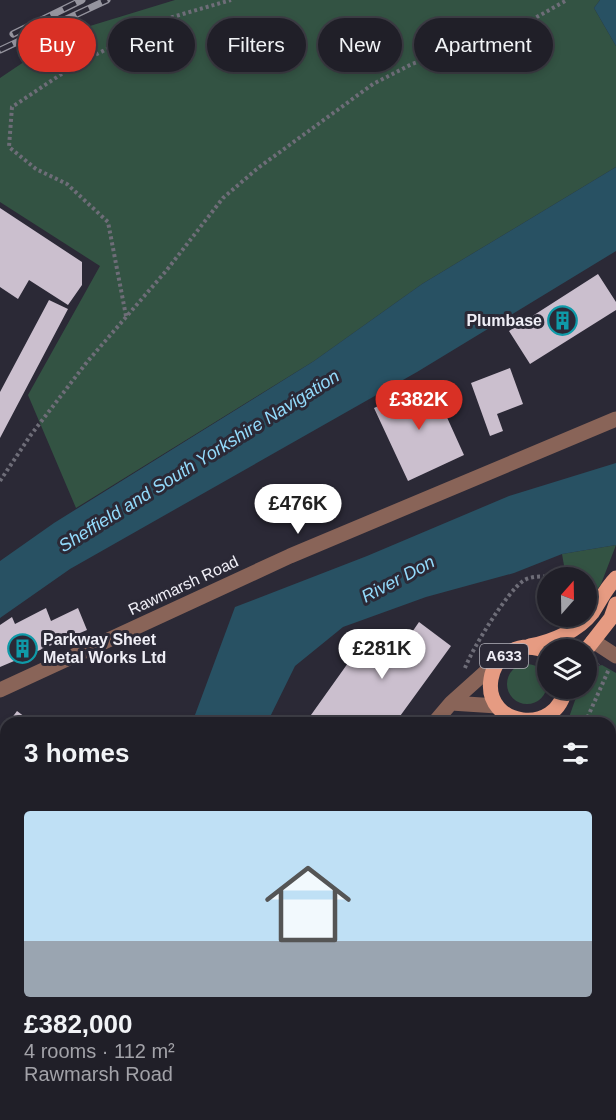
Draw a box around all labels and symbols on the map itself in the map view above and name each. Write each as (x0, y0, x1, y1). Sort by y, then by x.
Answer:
building icon: Plumbase (547, 304, 579, 336)
place label: Plumbase (466, 312, 542, 329)
water label: Sheffield and South Yorkshire Navigation (55, 366, 343, 556)
pin: £382K (377, 380, 461, 431)
pin: £476K (256, 484, 340, 535)
water label: River Don (358, 551, 438, 607)
street label: Rawmarsh Road (126, 553, 241, 618)
north arrow (537, 567, 597, 627)
pin: £281K (340, 629, 424, 680)
place label: Parkway Sheet Metal Works Ltd (43, 631, 166, 666)
building icon: Parkway Sheet Metal Works Ltd (6, 632, 38, 664)
road number: A633 (480, 644, 528, 668)

